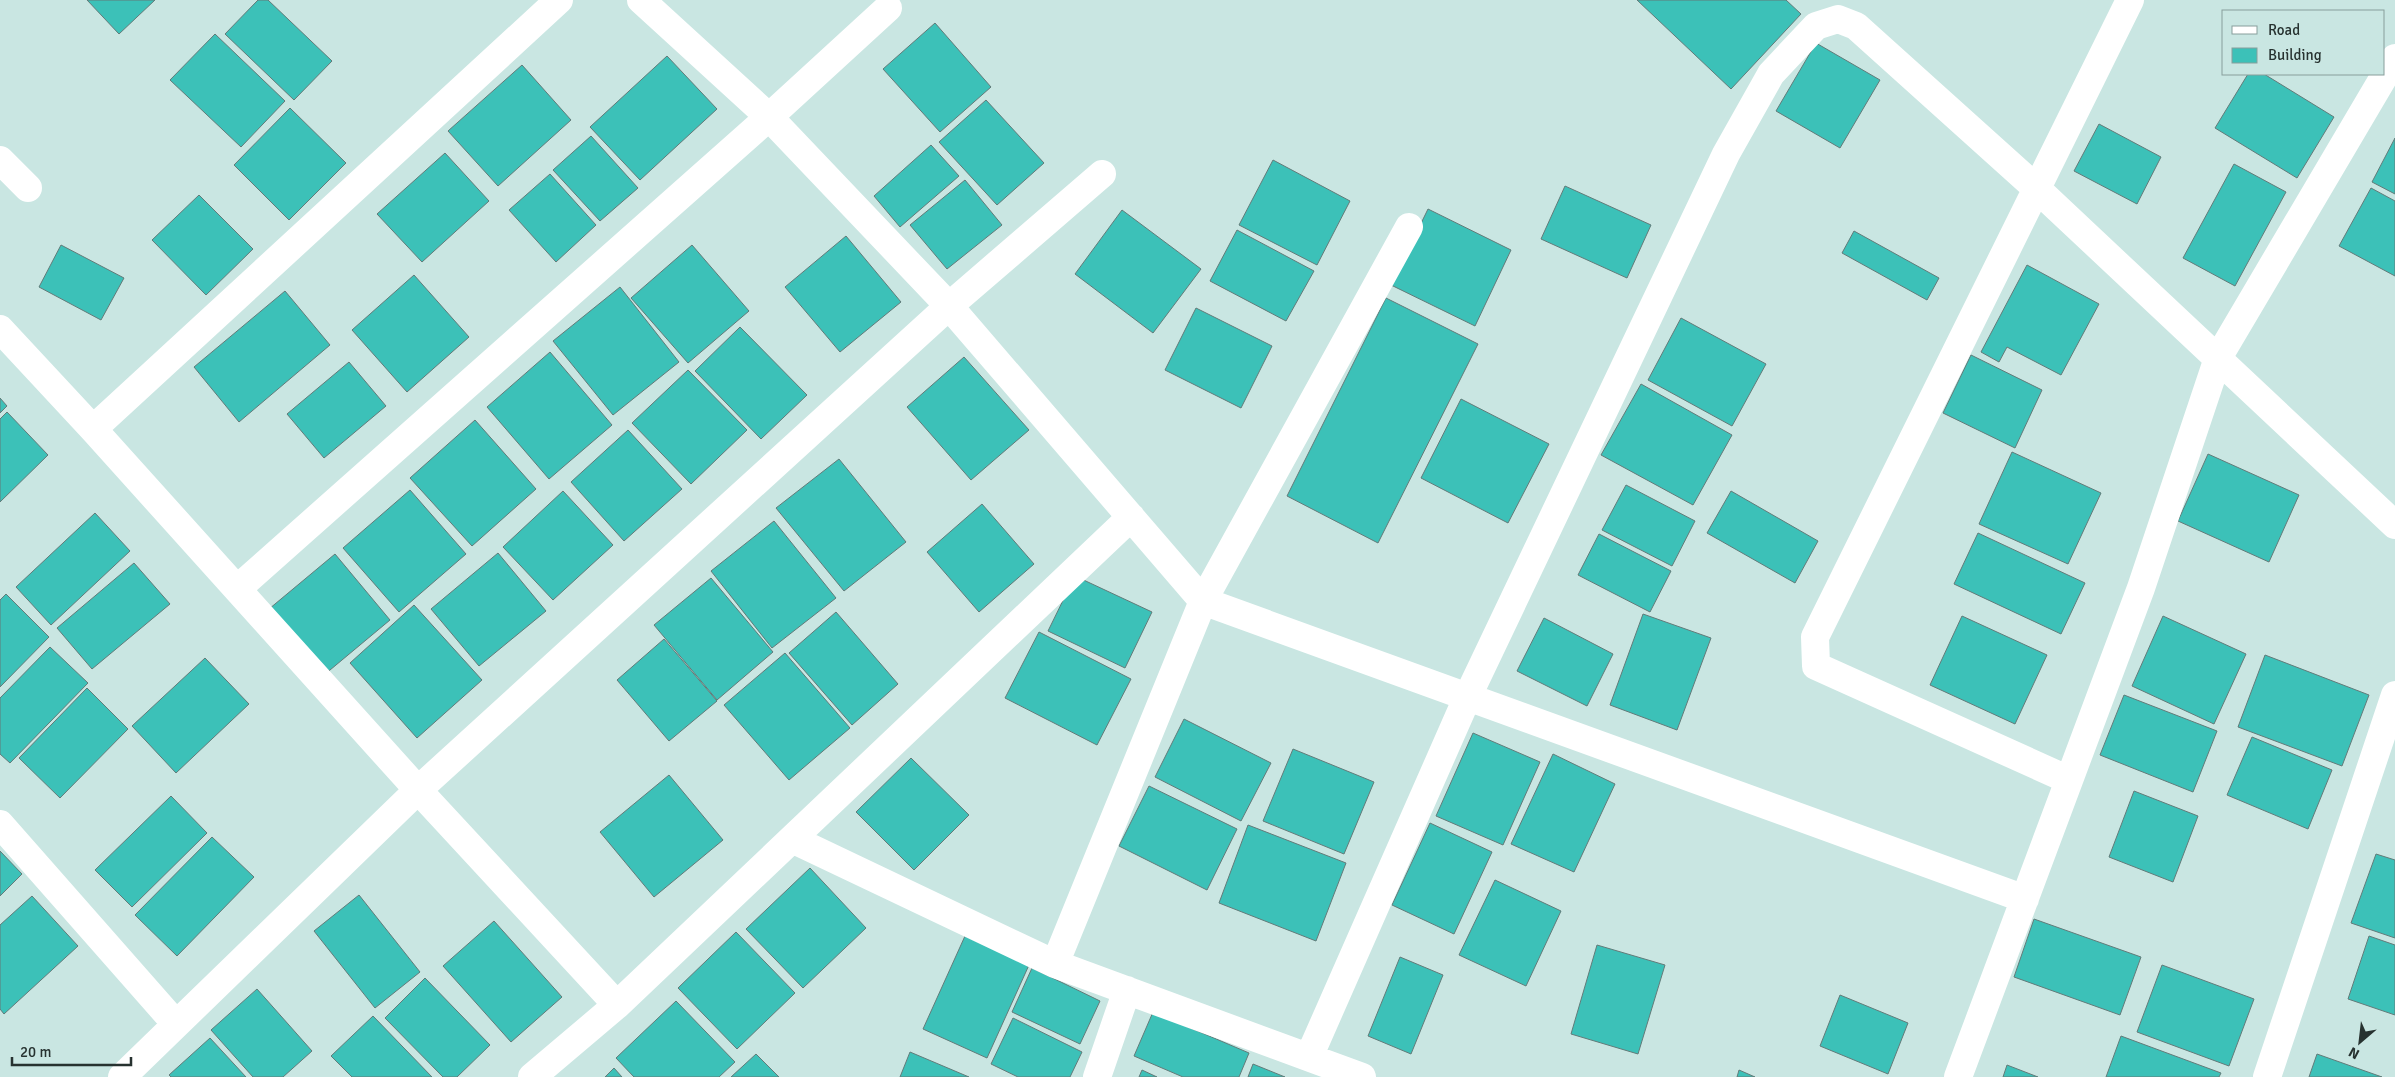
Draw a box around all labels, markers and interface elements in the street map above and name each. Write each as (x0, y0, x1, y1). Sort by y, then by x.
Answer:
legend (2222, 10, 2385, 75)
text: Road (2268, 21, 2300, 39)
text: Building (2268, 46, 2322, 64)
north arrow (2335, 1017, 2385, 1067)
scale bar (12, 1034, 131, 1066)
text: 20 m (20, 1043, 51, 1061)
text: N (2346, 1043, 2362, 1063)

